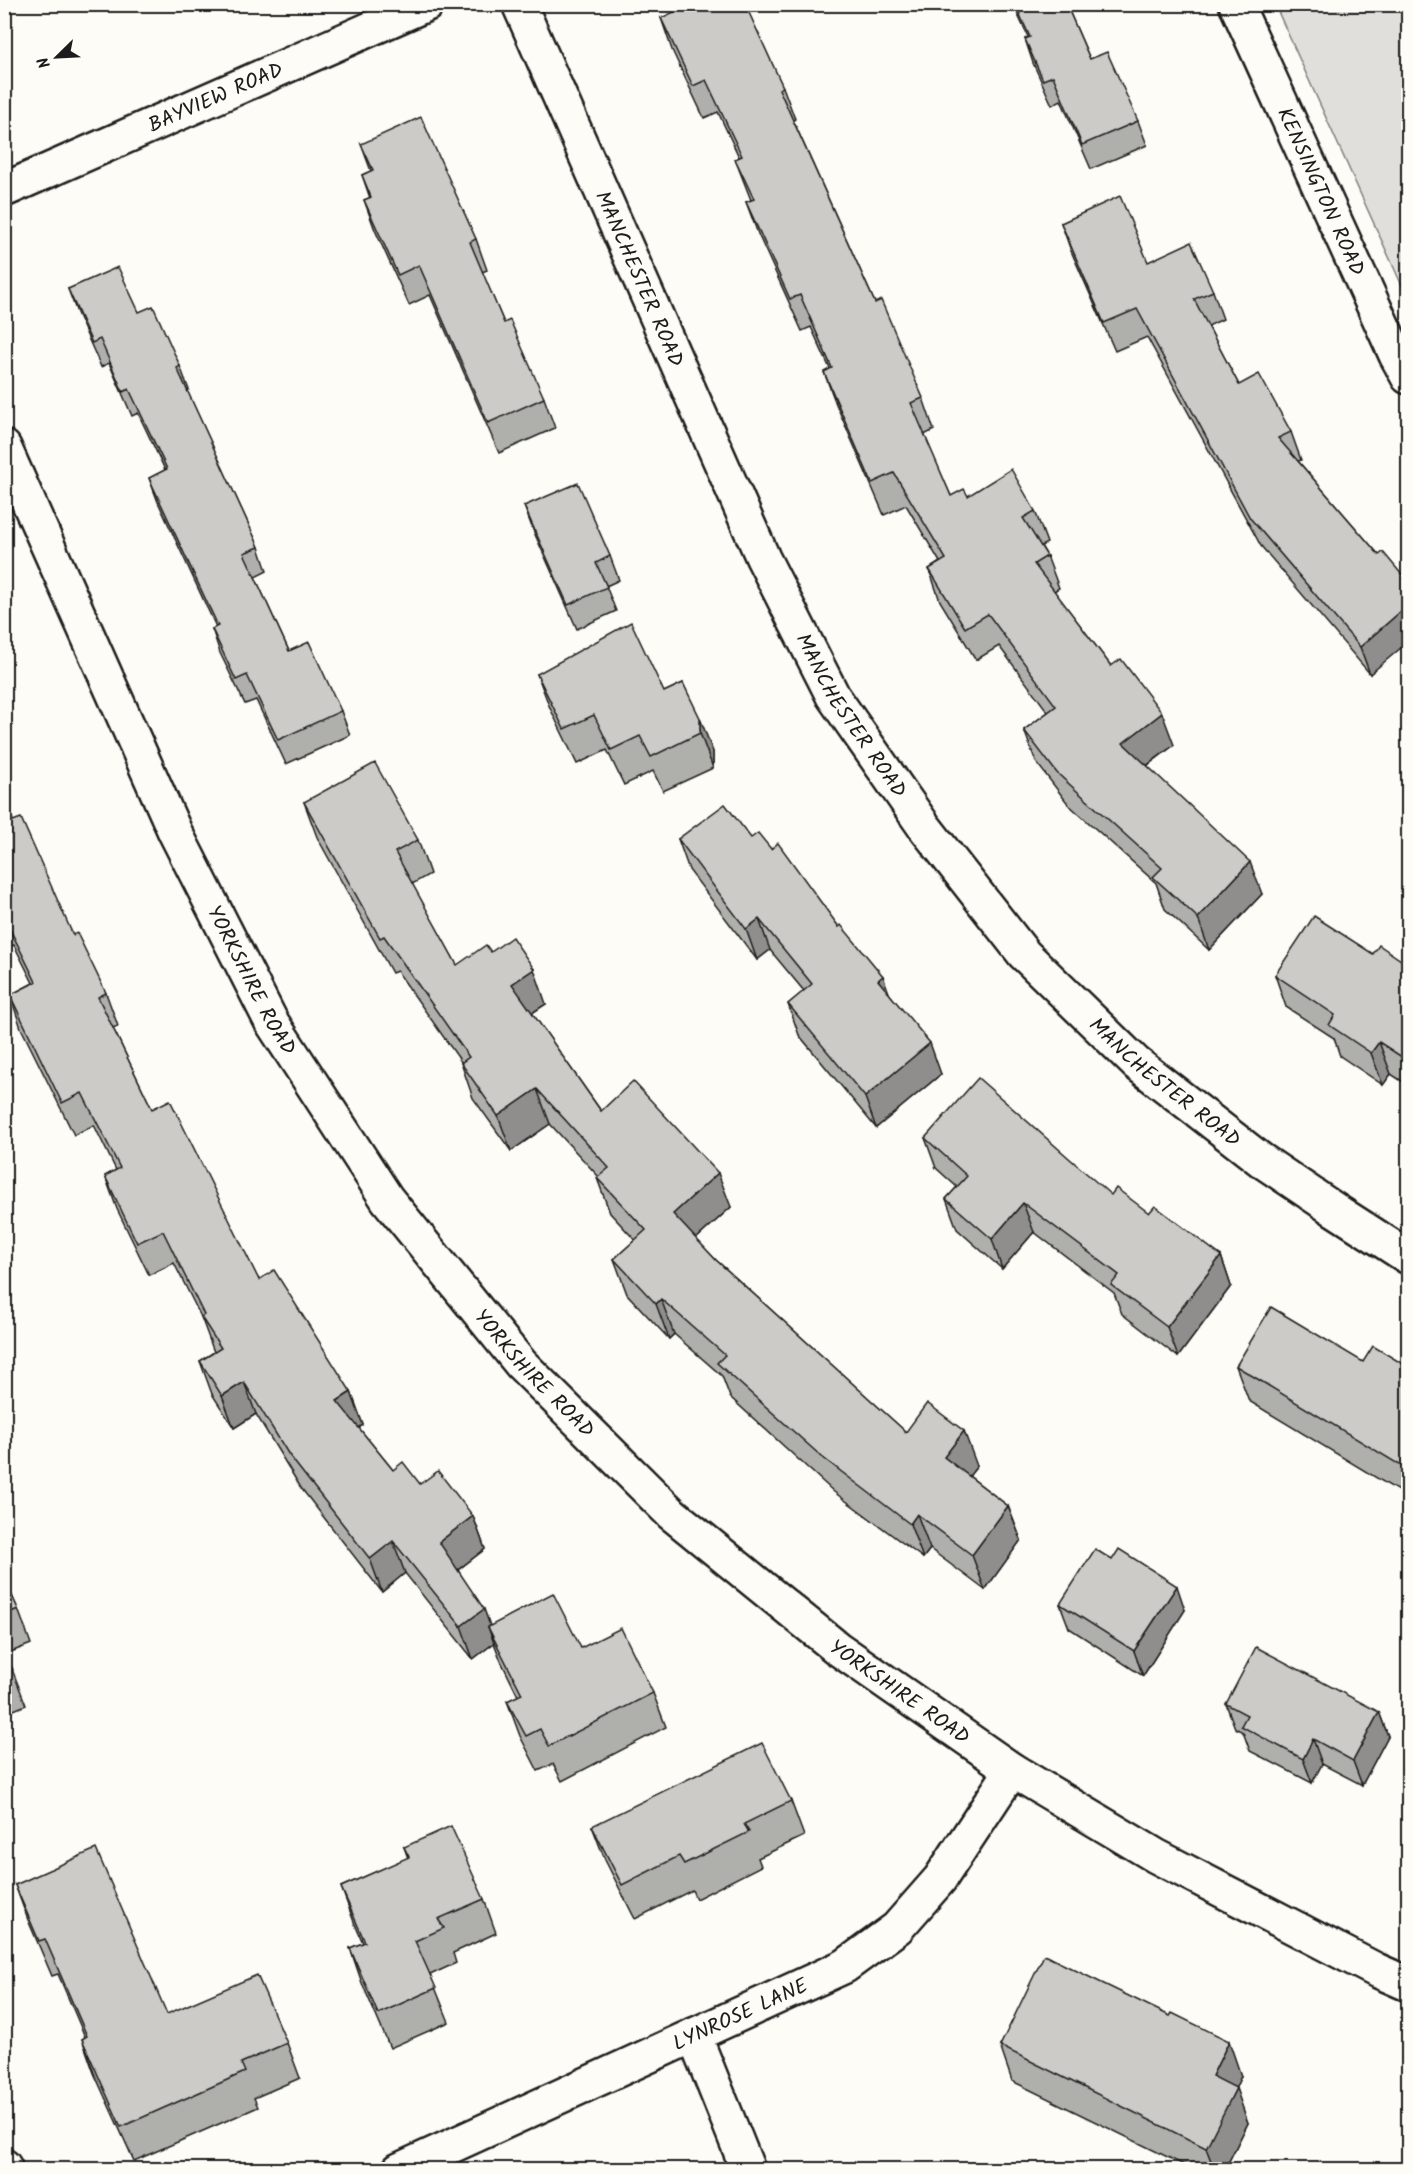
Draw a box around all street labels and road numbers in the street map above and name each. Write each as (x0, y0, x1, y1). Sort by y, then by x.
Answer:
street label: BAYVIEW ROAD (143, 54, 289, 143)
street label: KENSINGTON ROAD (1267, 102, 1373, 282)
street label: MANCHESTER ROAD (585, 186, 692, 372)
street label: MANCHESTER ROAD (786, 628, 914, 805)
street label: YORKSHIRE ROAD (197, 900, 304, 1062)
street label: MANCHESTER ROAD (1080, 1010, 1247, 1156)
street label: YORKSHIRE ROAD (465, 1302, 602, 1446)
street label: YORKSHIRE ROAD (821, 1632, 976, 1754)
street label: LYNROSE LANE (668, 1970, 814, 2061)

